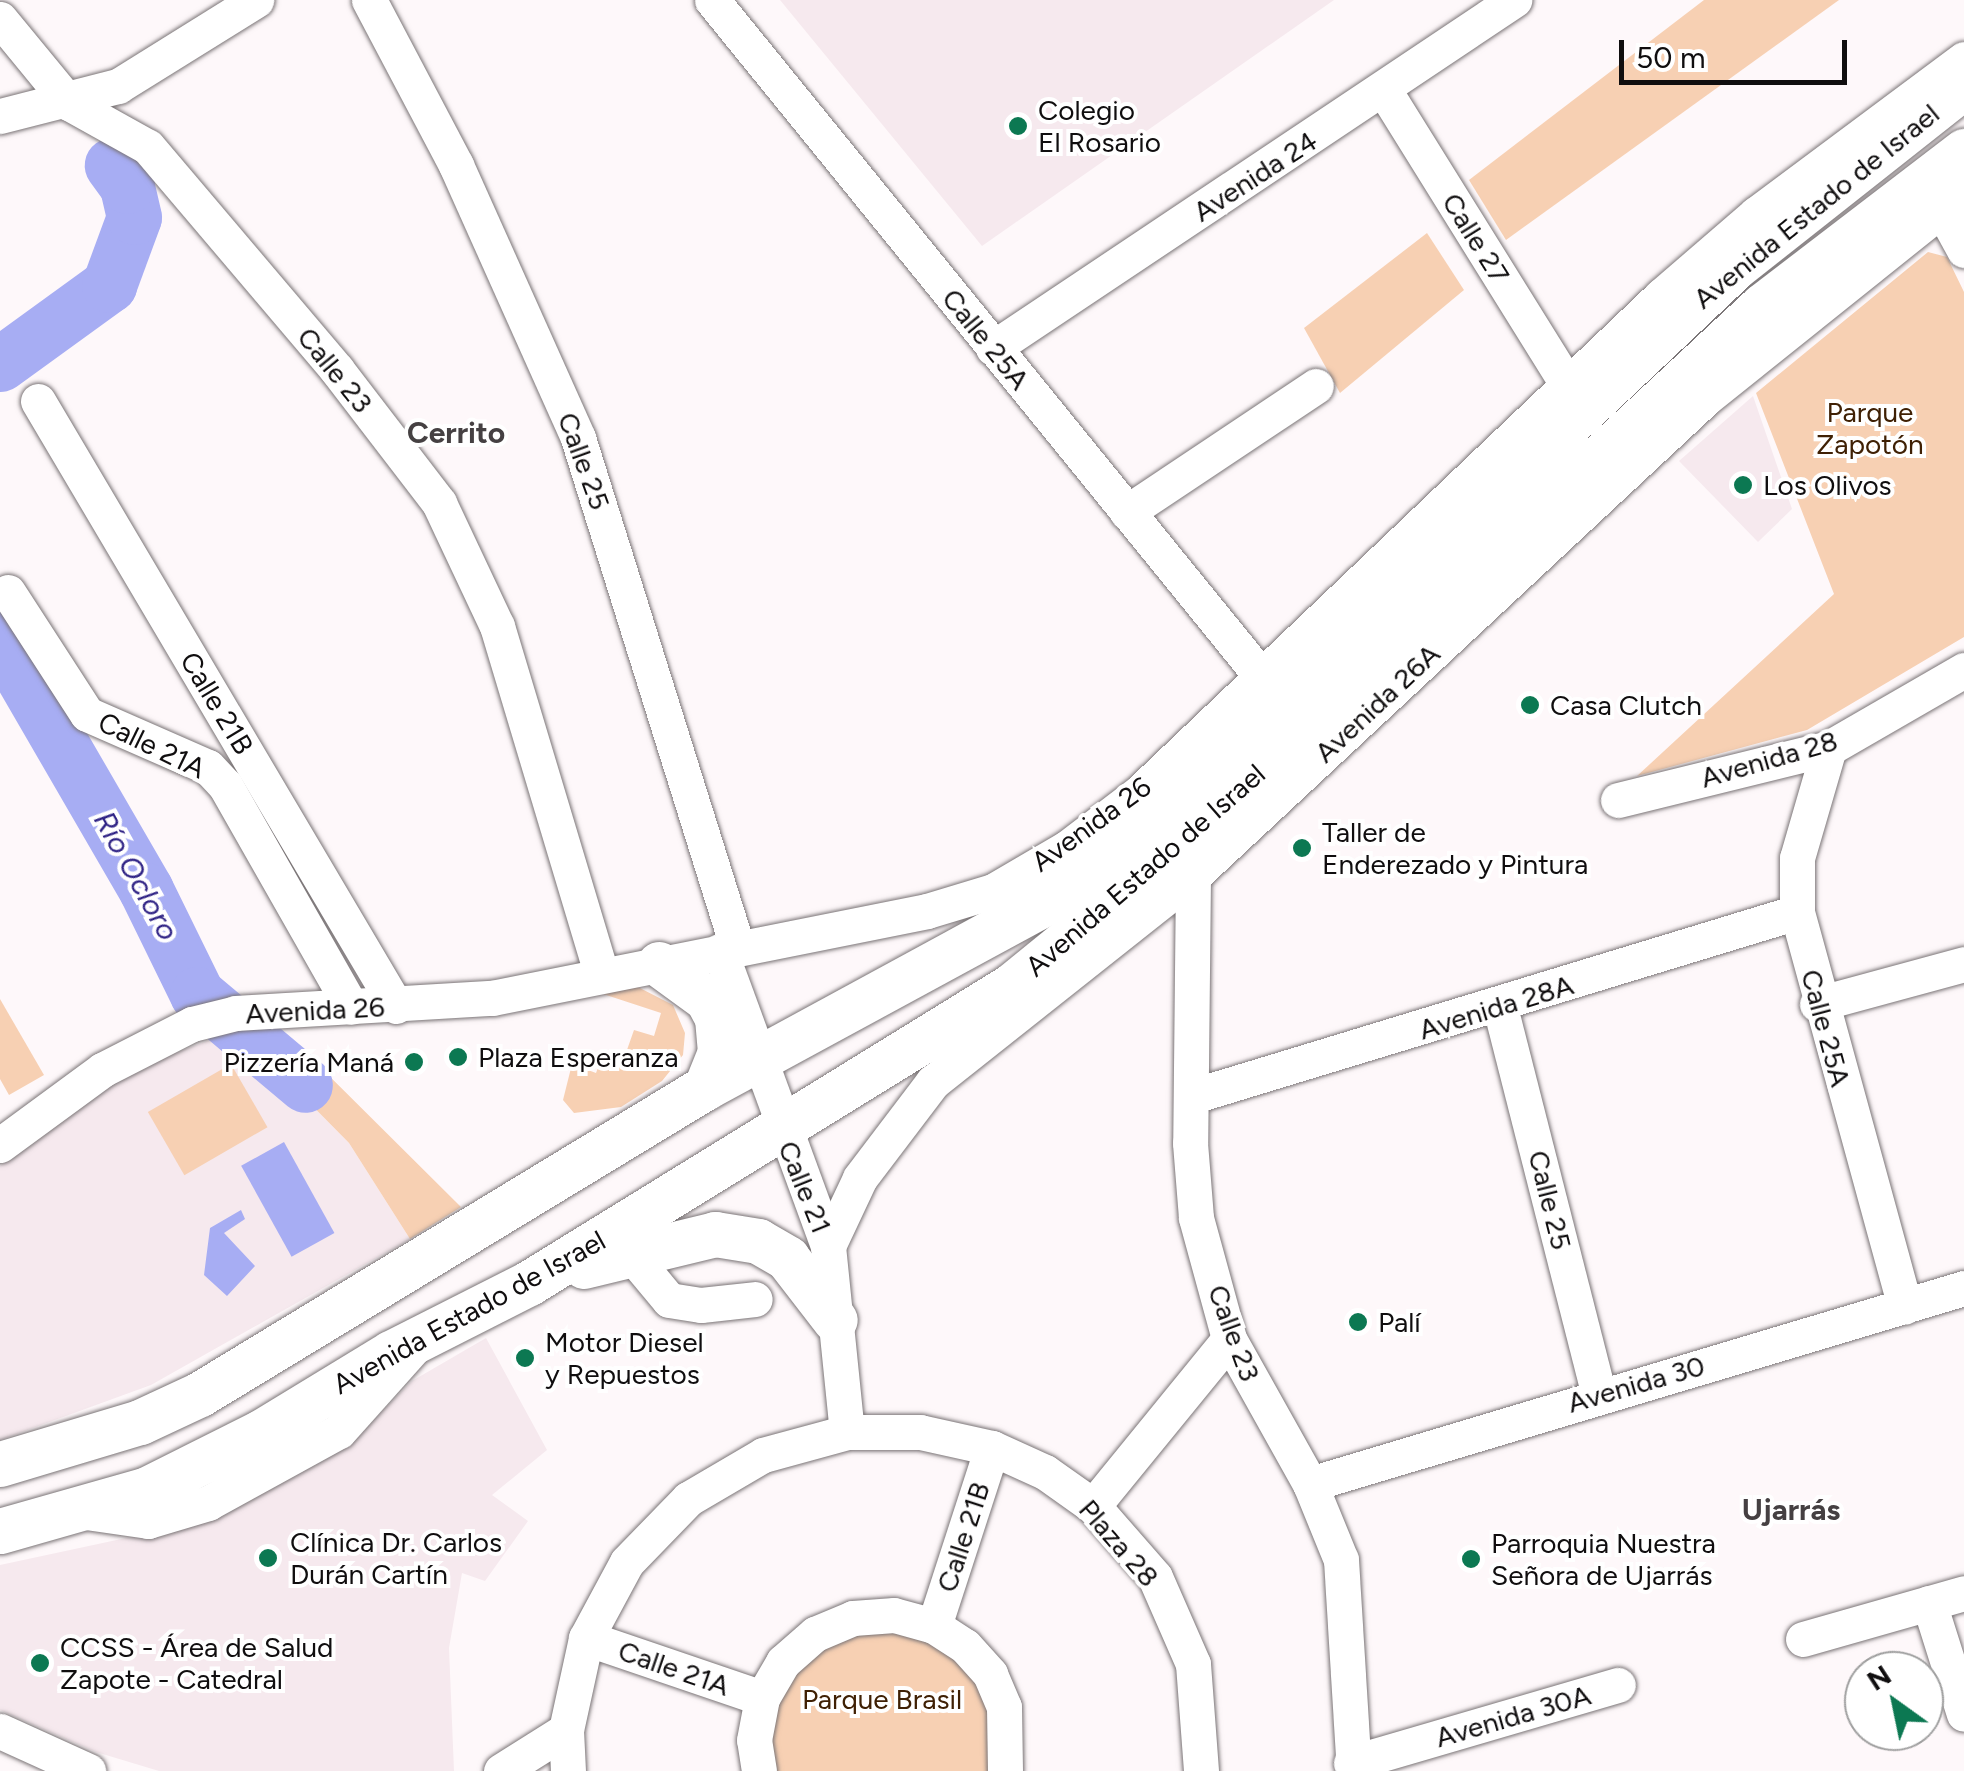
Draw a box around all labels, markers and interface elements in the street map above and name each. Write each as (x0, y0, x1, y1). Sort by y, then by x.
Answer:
scale bar (1624, 20, 1852, 82)
text: 50 m (1636, 39, 1705, 76)
place label: Colegio El Rosario (1038, 93, 1161, 159)
street label: Avenida Estado de Israel (1686, 97, 1946, 315)
marker: Colegio El Rosario (1007, 115, 1029, 137)
street label: Avenida 24 (1187, 124, 1323, 228)
street label: Calle 27 (1435, 187, 1517, 289)
street label: Calle 25A (935, 282, 1037, 396)
street label: Calle 23 (291, 321, 379, 419)
park label: Parque Zapotón (1816, 395, 1924, 461)
street label: Calle 25 (551, 408, 617, 514)
district label: Cerrito (407, 415, 505, 451)
place label: Los Olivos (1763, 468, 1892, 502)
marker: Los Olivos (1732, 474, 1754, 496)
street label: Avenida 26A (1308, 637, 1446, 769)
street label: Calle 21B (173, 646, 261, 760)
place label: Casa Clutch (1550, 688, 1702, 722)
marker: Casa Clutch (1519, 694, 1541, 716)
street label: Calle 21A (93, 705, 211, 785)
street label: Avenida 28 (1697, 723, 1841, 795)
street label: Avenida Estado de Israel (1018, 757, 1272, 983)
street label: Avenida 26 (1025, 769, 1157, 879)
water label: Río Ocloro (86, 805, 186, 947)
place label: Taller de Enderezado y Pintura (1322, 815, 1588, 881)
marker: Taller de Enderezado y Pintura (1291, 837, 1313, 859)
street label: Calle 25A (1794, 966, 1858, 1090)
street label: Avenida 28A (1415, 968, 1577, 1046)
street label: Avenida 26 (245, 990, 385, 1030)
place label: Plaza Esperanza (478, 1040, 678, 1074)
place label: Pizzería Maná (224, 1045, 394, 1079)
marker: Plaza Esperanza (447, 1046, 469, 1068)
marker: Pizzería Maná (403, 1051, 425, 1073)
street label: Calle 21 (771, 1136, 839, 1238)
street label: Calle 25 (1522, 1147, 1578, 1253)
street label: Avenida Estado de Israel (327, 1223, 611, 1401)
street label: Calle 23 (1201, 1280, 1267, 1386)
place label: Palí (1378, 1305, 1421, 1339)
marker: Palí (1347, 1311, 1369, 1333)
place label: Motor Diesel y Repuestos (545, 1325, 704, 1391)
marker: Motor Diesel y Repuestos (514, 1347, 536, 1369)
street label: Avenida 30 (1564, 1348, 1708, 1420)
street label: Calle 21B (930, 1478, 996, 1596)
district label: Ujarrás (1742, 1492, 1840, 1528)
street label: Plaza 28 (1072, 1493, 1166, 1593)
place label: Clínica Dr. Carlos Durán Cartín (290, 1525, 502, 1591)
place label: Parroquia Nuestra Señora de Ujarrás (1491, 1526, 1716, 1592)
marker: Clínica Dr. Carlos Durán Cartín (255, 1545, 281, 1571)
marker: Parroquia Nuestra Señora de Ujarrás (1460, 1548, 1482, 1570)
place label: CCSS - Área de Salud Zapote - Catedral (60, 1630, 333, 1696)
street label: Calle 21A (614, 1633, 734, 1703)
north arrow (1844, 1651, 1944, 1751)
marker: CCSS - Área de Salud Zapote - Catedral (29, 1652, 51, 1674)
text: N (1860, 1657, 1897, 1698)
street label: Avenida 30A (1431, 1678, 1595, 1754)
park label: Parque Brasil (802, 1682, 962, 1716)

